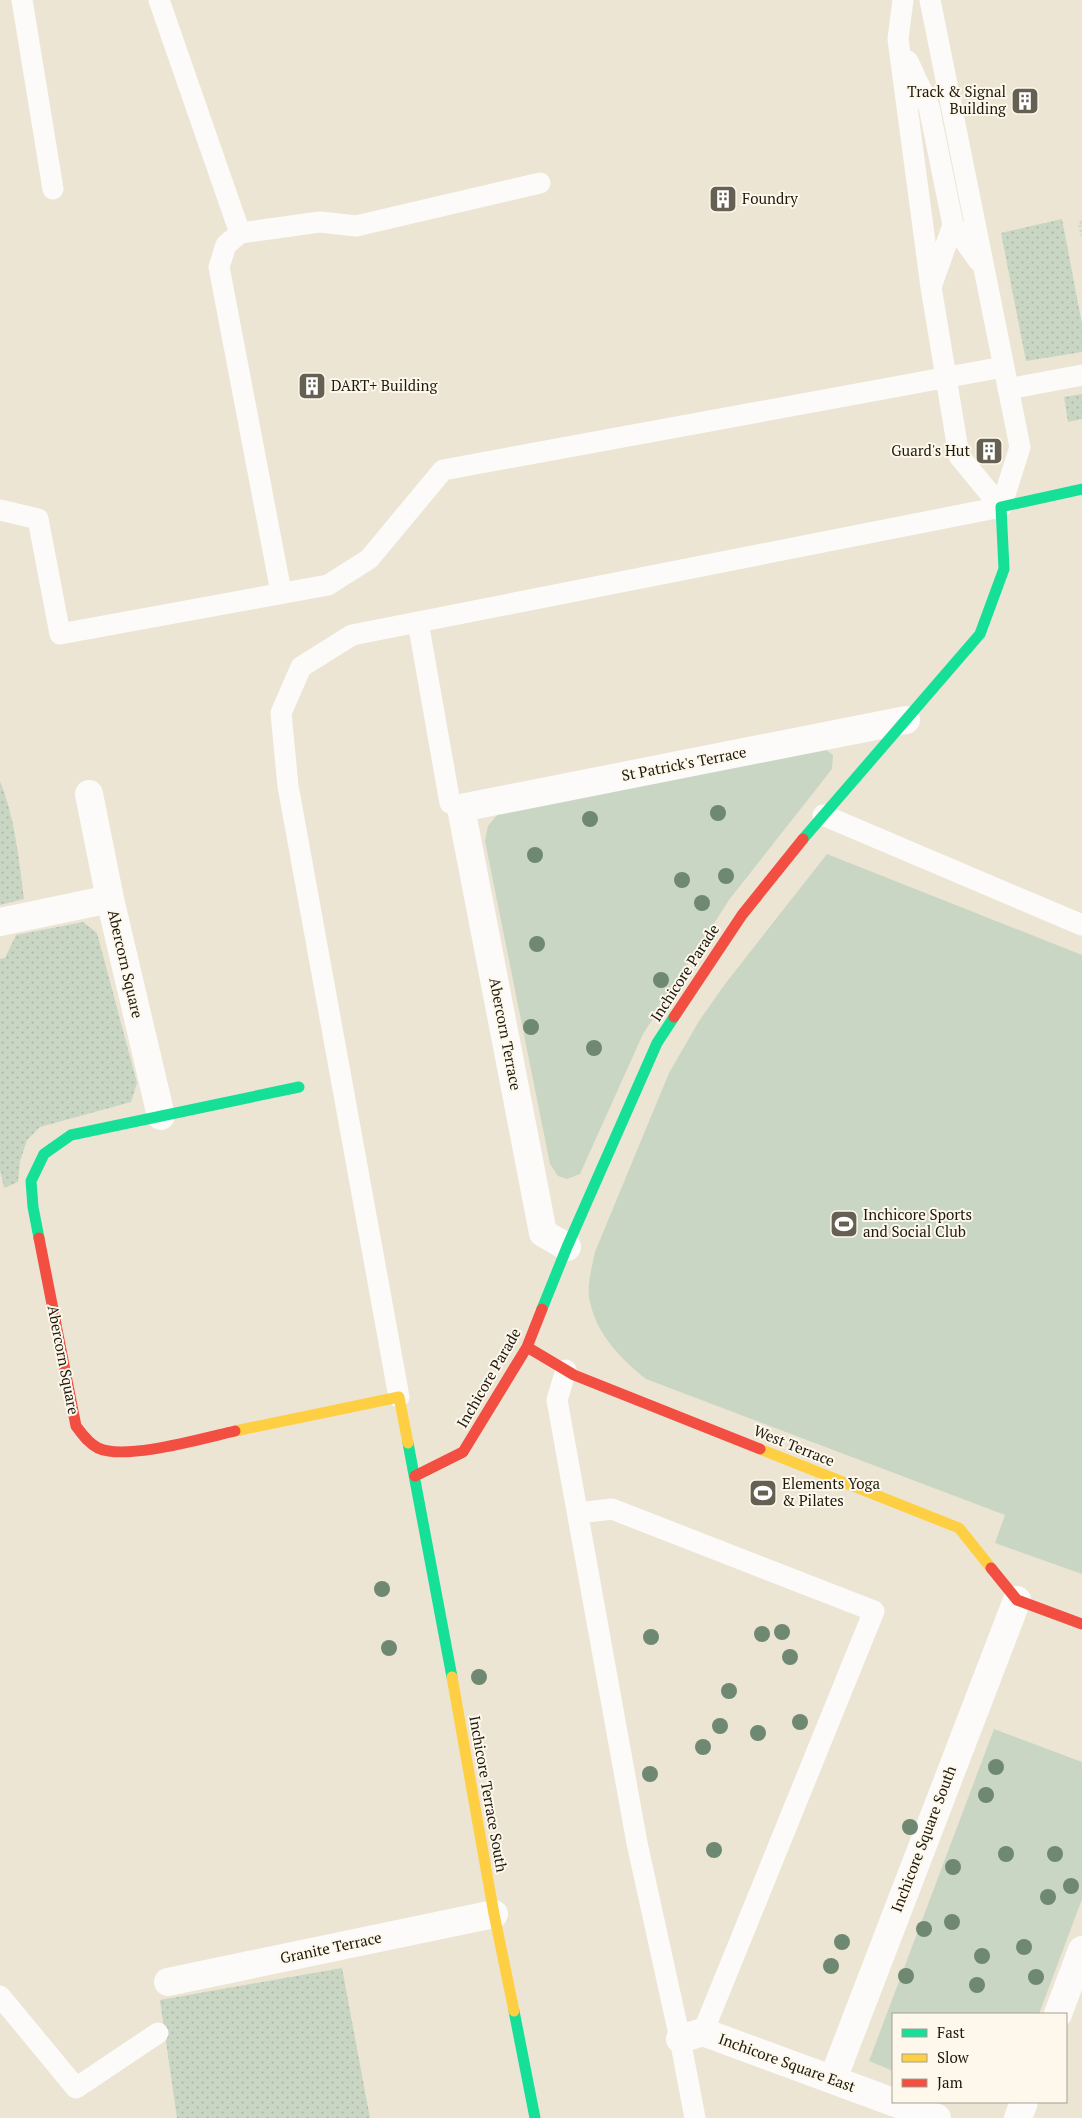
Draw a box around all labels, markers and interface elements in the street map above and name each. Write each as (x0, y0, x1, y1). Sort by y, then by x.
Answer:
place label: Track & Signal Building (907, 81, 1007, 118)
building icon: Track & Signal Building (1010, 86, 1040, 116)
building icon: Foundry (708, 184, 738, 214)
place label: Foundry (742, 188, 798, 208)
building icon: DART+ Building (297, 371, 327, 401)
place label: DART+ Building (331, 375, 438, 395)
building icon: Guard's Hut (974, 436, 1004, 466)
place label: Guard's Hut (891, 440, 970, 460)
street label: St Patrick's Terrace (620, 741, 748, 785)
street label: Abercorn Square (104, 908, 148, 1020)
street label: Inchicore Parade (645, 920, 723, 1025)
street label: Abercorn Terrace (485, 976, 527, 1092)
place label: Inchicore Sports and Social Club (863, 1204, 972, 1241)
sports icon: Inchicore Sports and Social Club (829, 1209, 859, 1239)
street label: Abercorn Square (44, 1304, 84, 1416)
street label: Inchicore Parade (451, 1324, 525, 1431)
street label: West Terrace (751, 1420, 838, 1470)
place label: Elements Yoga & Pilates (782, 1473, 880, 1510)
sports icon: Elements Yoga & Pilates (748, 1478, 778, 1508)
street label: Inchicore Terrace South (465, 1714, 513, 1874)
street label: Inchicore Square South (886, 1762, 960, 1915)
street label: Granite Terrace (278, 1927, 383, 1968)
legend (892, 2013, 1067, 2103)
text: Fast (937, 2022, 965, 2042)
street label: Inchicore Square East (716, 2028, 859, 2096)
text: Slow (937, 2047, 970, 2067)
text: Jam (937, 2072, 963, 2092)

